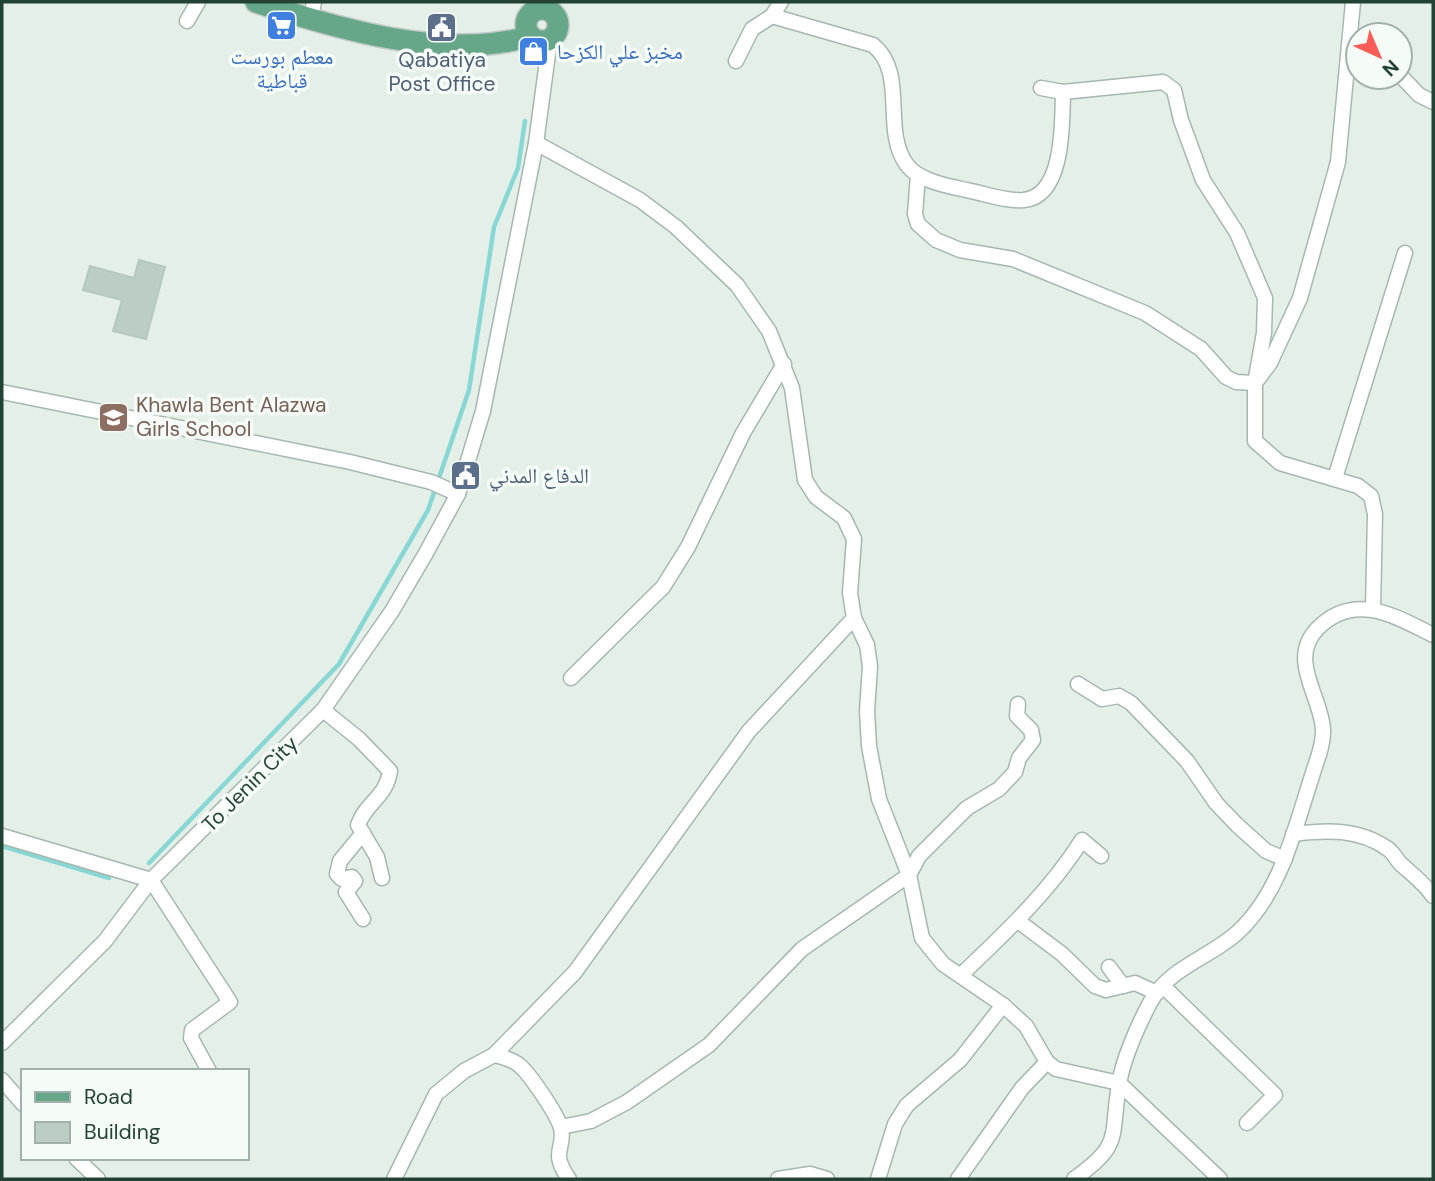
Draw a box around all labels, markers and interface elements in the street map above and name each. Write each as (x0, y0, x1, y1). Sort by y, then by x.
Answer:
supermarket icon: معطم بورست قباطية (265, 8, 299, 42)
public building icon: Qabatiya Post Office (425, 11, 459, 45)
north arrow (1344, 21, 1414, 91)
shop icon: مخبز علي الكزحا (517, 35, 551, 69)
place label: مخبز علي الكزحا (557, 38, 683, 68)
place label: معطم بورست قباطية (231, 43, 333, 95)
place label: Qabatiya Post Office (388, 46, 496, 98)
text: N (1377, 54, 1404, 82)
place label: Khawla Bent Alazwa Girls School (136, 391, 326, 443)
school or university icon: Khawla Bent Alazwa Girls School (96, 400, 130, 434)
public building icon: الدفاع المدني (449, 459, 483, 493)
place label: الدفاع المدني (489, 462, 589, 492)
street label: To Jenin City (196, 730, 304, 838)
legend (21, 1069, 248, 1160)
text: Road (84, 1083, 133, 1111)
text: Building (84, 1118, 161, 1146)

